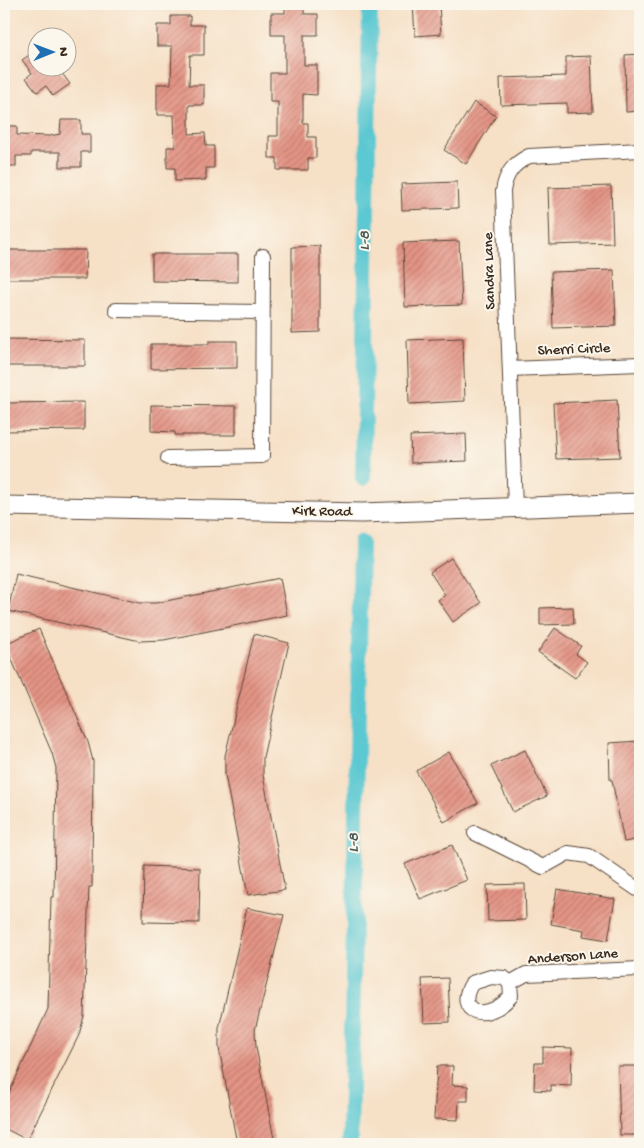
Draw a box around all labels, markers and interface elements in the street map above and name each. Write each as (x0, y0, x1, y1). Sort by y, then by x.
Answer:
north arrow (28, 28, 78, 78)
text: N (54, 47, 71, 57)
water label: L-8 (356, 231, 376, 251)
street label: Sandra Lane (480, 232, 500, 310)
street label: Sherri Circle (537, 340, 611, 360)
street label: Kirk Road (292, 502, 353, 522)
water label: L-8 (345, 833, 365, 853)
street label: Anderson Lane (527, 945, 619, 969)

